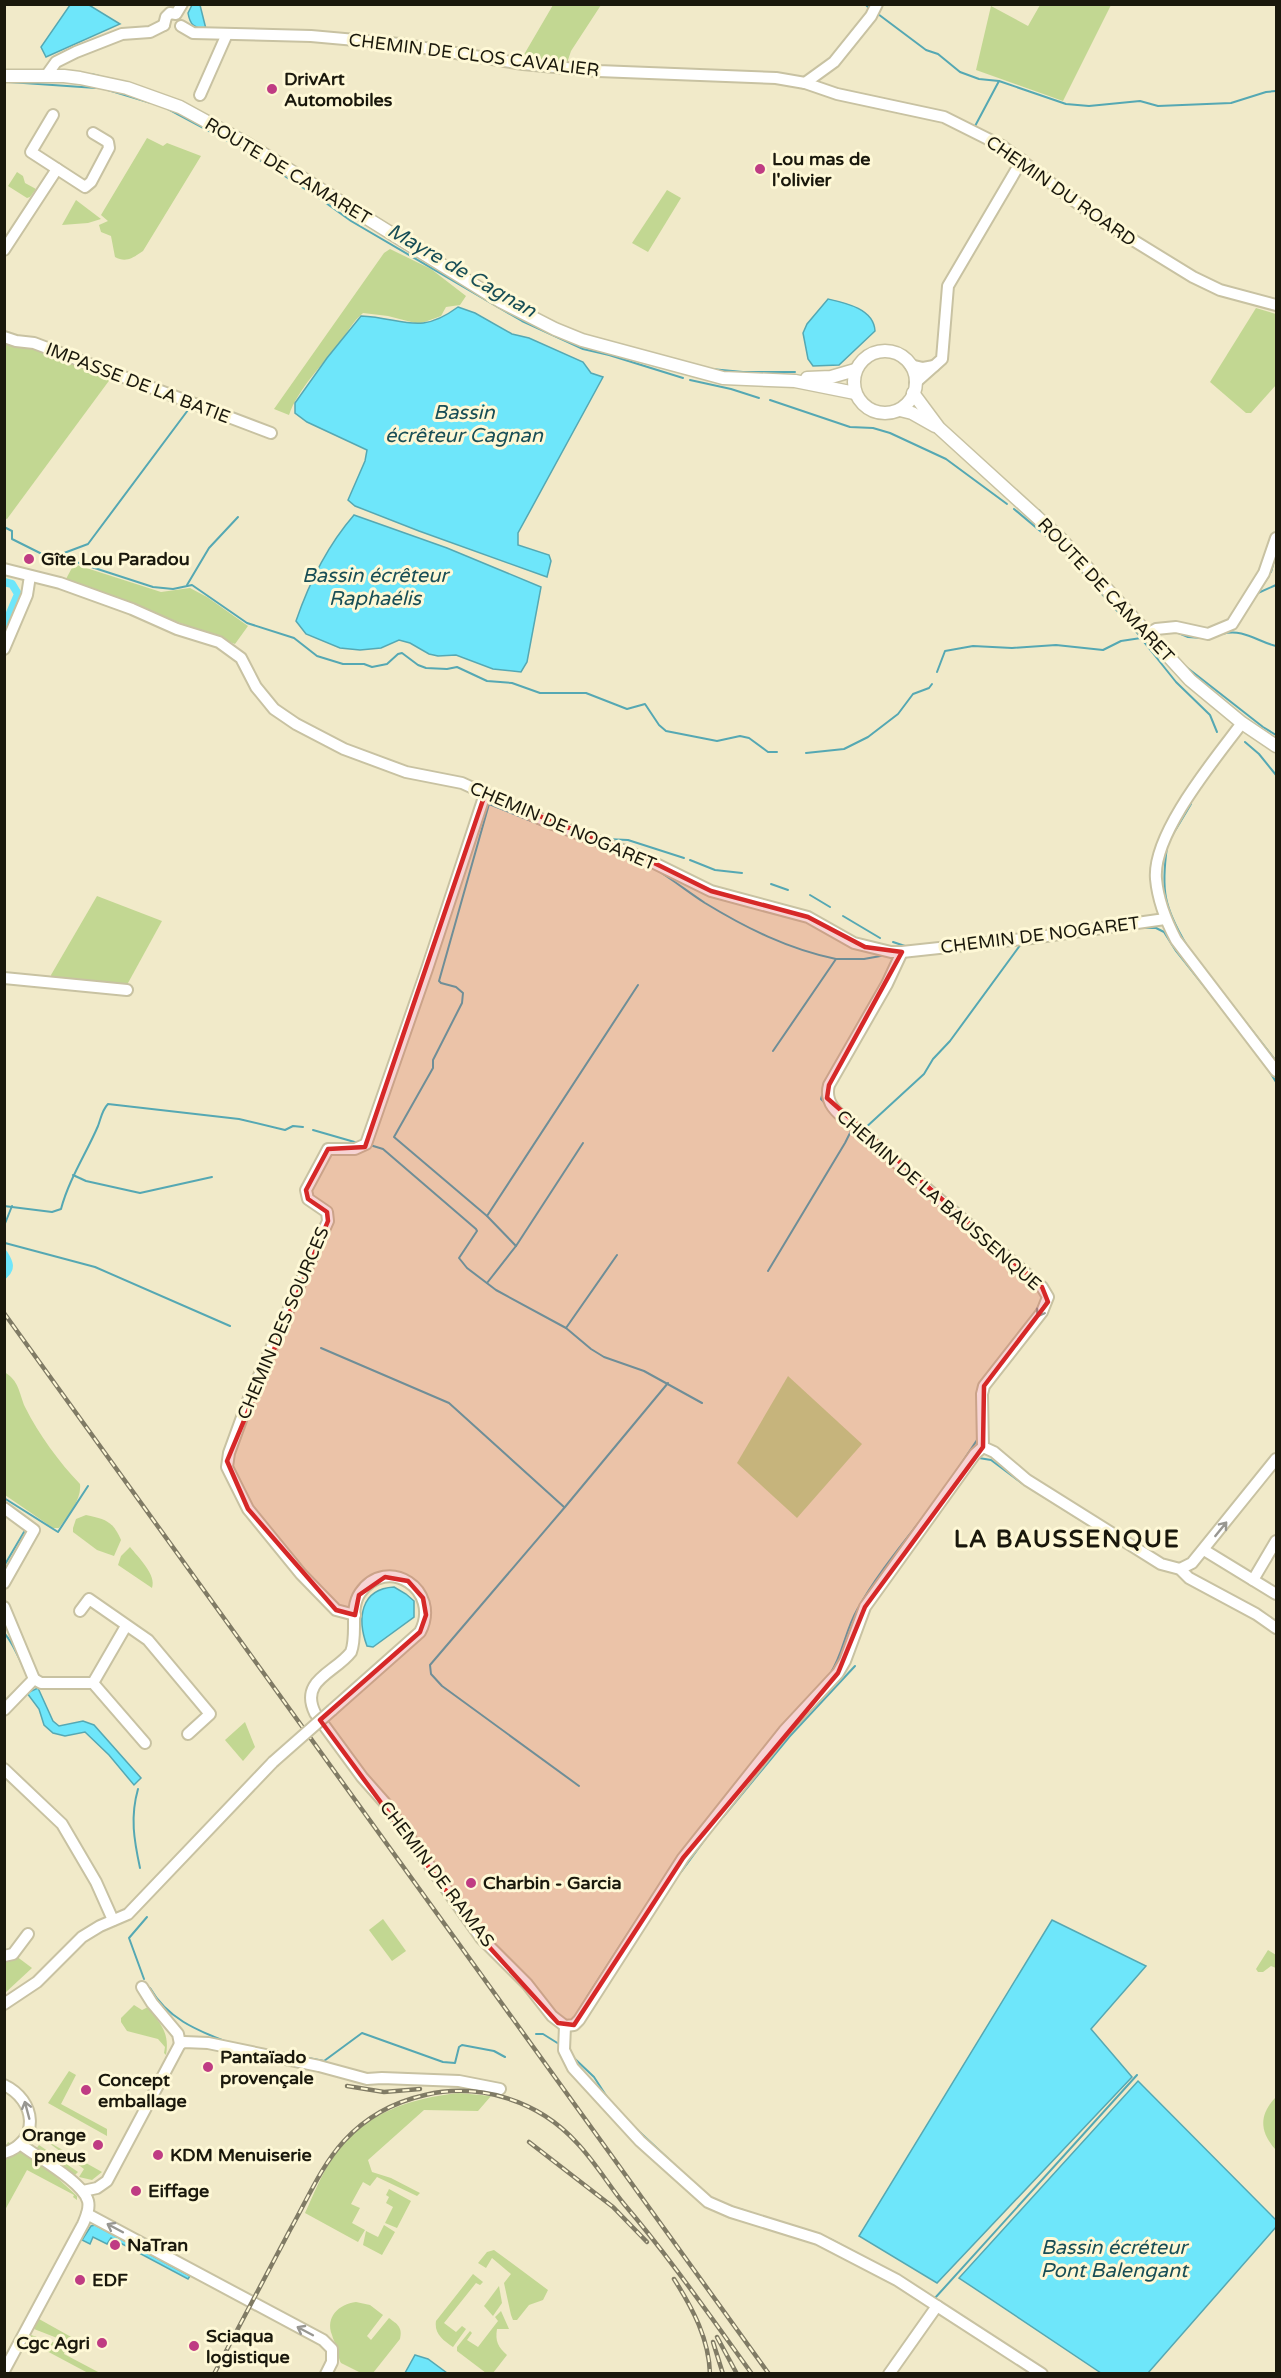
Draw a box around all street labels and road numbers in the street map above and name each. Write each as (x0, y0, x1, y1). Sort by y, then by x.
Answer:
street label: CHEMIN DE CLOS CAVALIER (347, 29, 601, 81)
street label: ROUTE DE CAMARET (201, 113, 375, 229)
street label: CHEMIN DU ROARD (982, 131, 1140, 251)
street label: IMPASSE DE LA BATIE (43, 338, 233, 428)
street label: ROUTE DE CAMARET (1033, 513, 1179, 667)
street label: CHEMIN DE NOGARET (467, 777, 660, 875)
street label: CHEMIN DE NOGARET (939, 912, 1141, 958)
street label: CHEMIN DE LA BAUSSENQUE (832, 1105, 1046, 1295)
street label: CHEMIN DES SOURCES (232, 1223, 334, 1423)
street label: CHEMIN DE RAMAS (375, 1797, 499, 1951)

